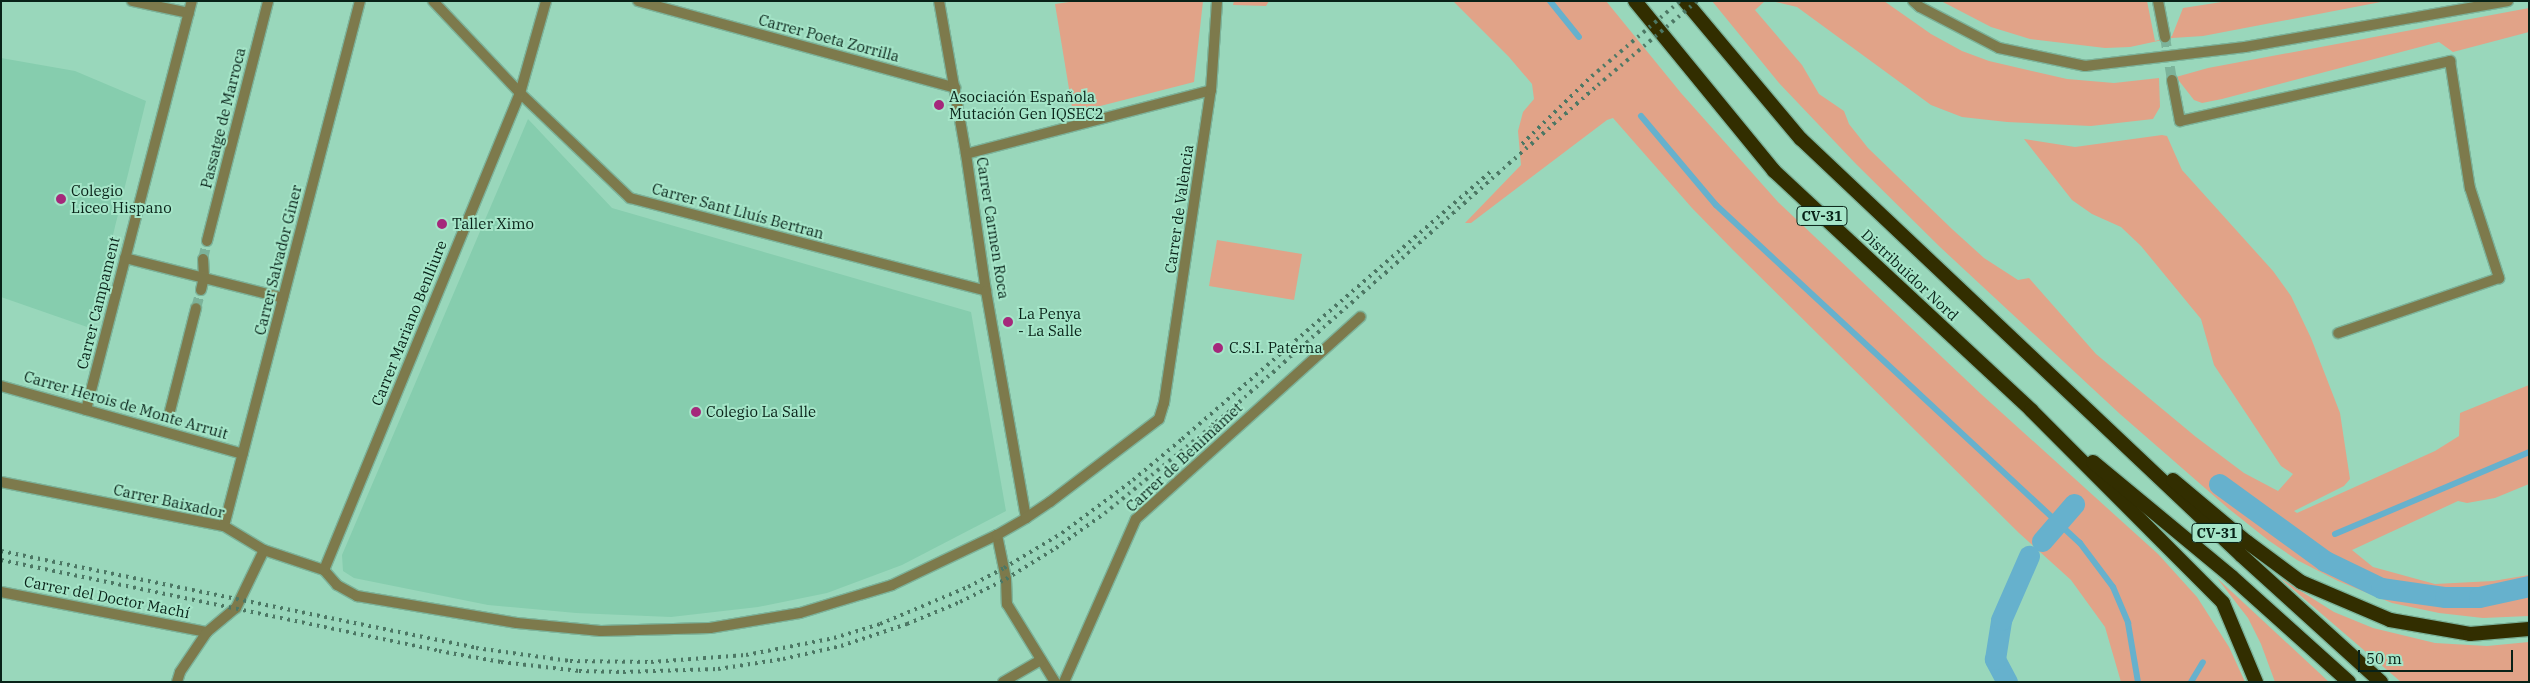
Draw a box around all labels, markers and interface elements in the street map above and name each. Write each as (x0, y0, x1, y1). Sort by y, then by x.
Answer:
street label: Carrer Poeta Zorrilla (757, 11, 901, 65)
street label: Passatge de Marroca (197, 46, 249, 190)
place label: Asociación Española Mutación Gen IQSEC2 (949, 87, 1104, 122)
marker: Asociación Española Mutación Gen IQSEC2 (933, 99, 945, 111)
street label: Carrer de València (1161, 143, 1197, 275)
street label: Carrer Carmen Roca (973, 156, 1013, 300)
street label: Carrer Sant Lluís Bertran (650, 179, 826, 243)
place label: Colegio Liceo Hispano (71, 181, 172, 216)
street label: Carrer Salvador Giner (251, 183, 305, 337)
marker: Colegio Liceo Hispano (55, 193, 67, 205)
road number: CV-31 (1796, 205, 1848, 228)
place label: Taller Ximo (452, 215, 534, 233)
marker: Taller Ximo (436, 218, 448, 230)
street label: Distribuïdor Nord (1858, 226, 1962, 324)
street label: Carrer Campament (73, 235, 123, 371)
street label: Carrer Mariano Benlliure (368, 238, 450, 408)
place label: La Penya - La Salle (1018, 304, 1082, 339)
marker: La Penya - La Salle (1002, 316, 1014, 328)
place label: C.S.I. Paterna (1229, 339, 1323, 357)
marker: C.S.I. Paterna (1211, 341, 1225, 355)
street label: Carrer Herois de Monte Arruit (22, 367, 230, 443)
street label: Carrer de Benimàmet (1122, 398, 1246, 516)
place label: Colegio La Salle (706, 403, 816, 421)
marker: Colegio La Salle (690, 406, 702, 418)
street label: Carrer Baixador (112, 480, 226, 522)
road number: CV-31 (2191, 522, 2243, 544)
street label: Carrer del Doctor Machí (23, 572, 191, 622)
scale bar (2360, 640, 2515, 672)
text: 50 m (2366, 649, 2402, 668)

